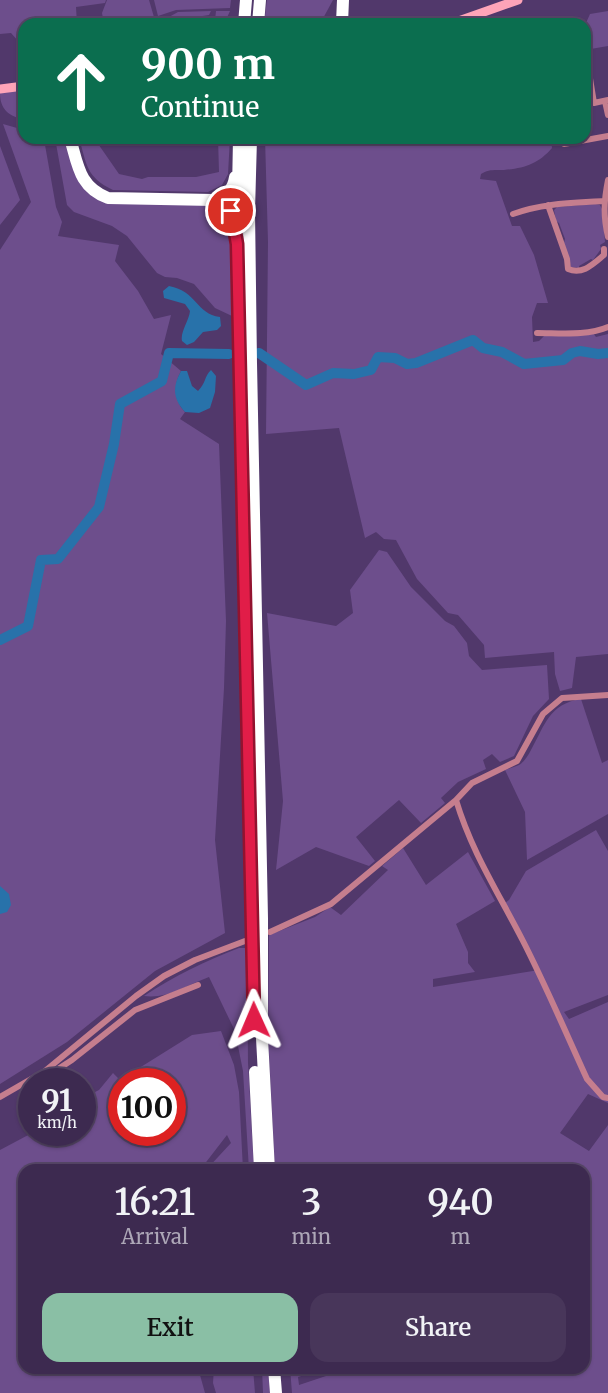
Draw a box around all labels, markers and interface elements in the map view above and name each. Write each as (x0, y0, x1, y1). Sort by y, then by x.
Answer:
text: 900 m (141, 38, 275, 90)
icon: ahead (42, 42, 120, 120)
text: Continue (141, 90, 259, 124)
pin (205, 185, 256, 236)
icon: arrive (214, 194, 247, 227)
position arrow (222, 988, 286, 1052)
speed limit sign: 100 (108, 1068, 186, 1146)
text: 91 (41, 1081, 73, 1119)
text: km/h (37, 1113, 77, 1132)
text: 16:21 (114, 1180, 195, 1225)
text: 3 (301, 1180, 322, 1225)
text: 940 (427, 1180, 494, 1225)
text: Arrival (121, 1224, 188, 1249)
text: min (291, 1224, 331, 1249)
text: m (451, 1224, 470, 1249)
button: Exit (42, 1293, 298, 1362)
button: Share (310, 1293, 566, 1362)

